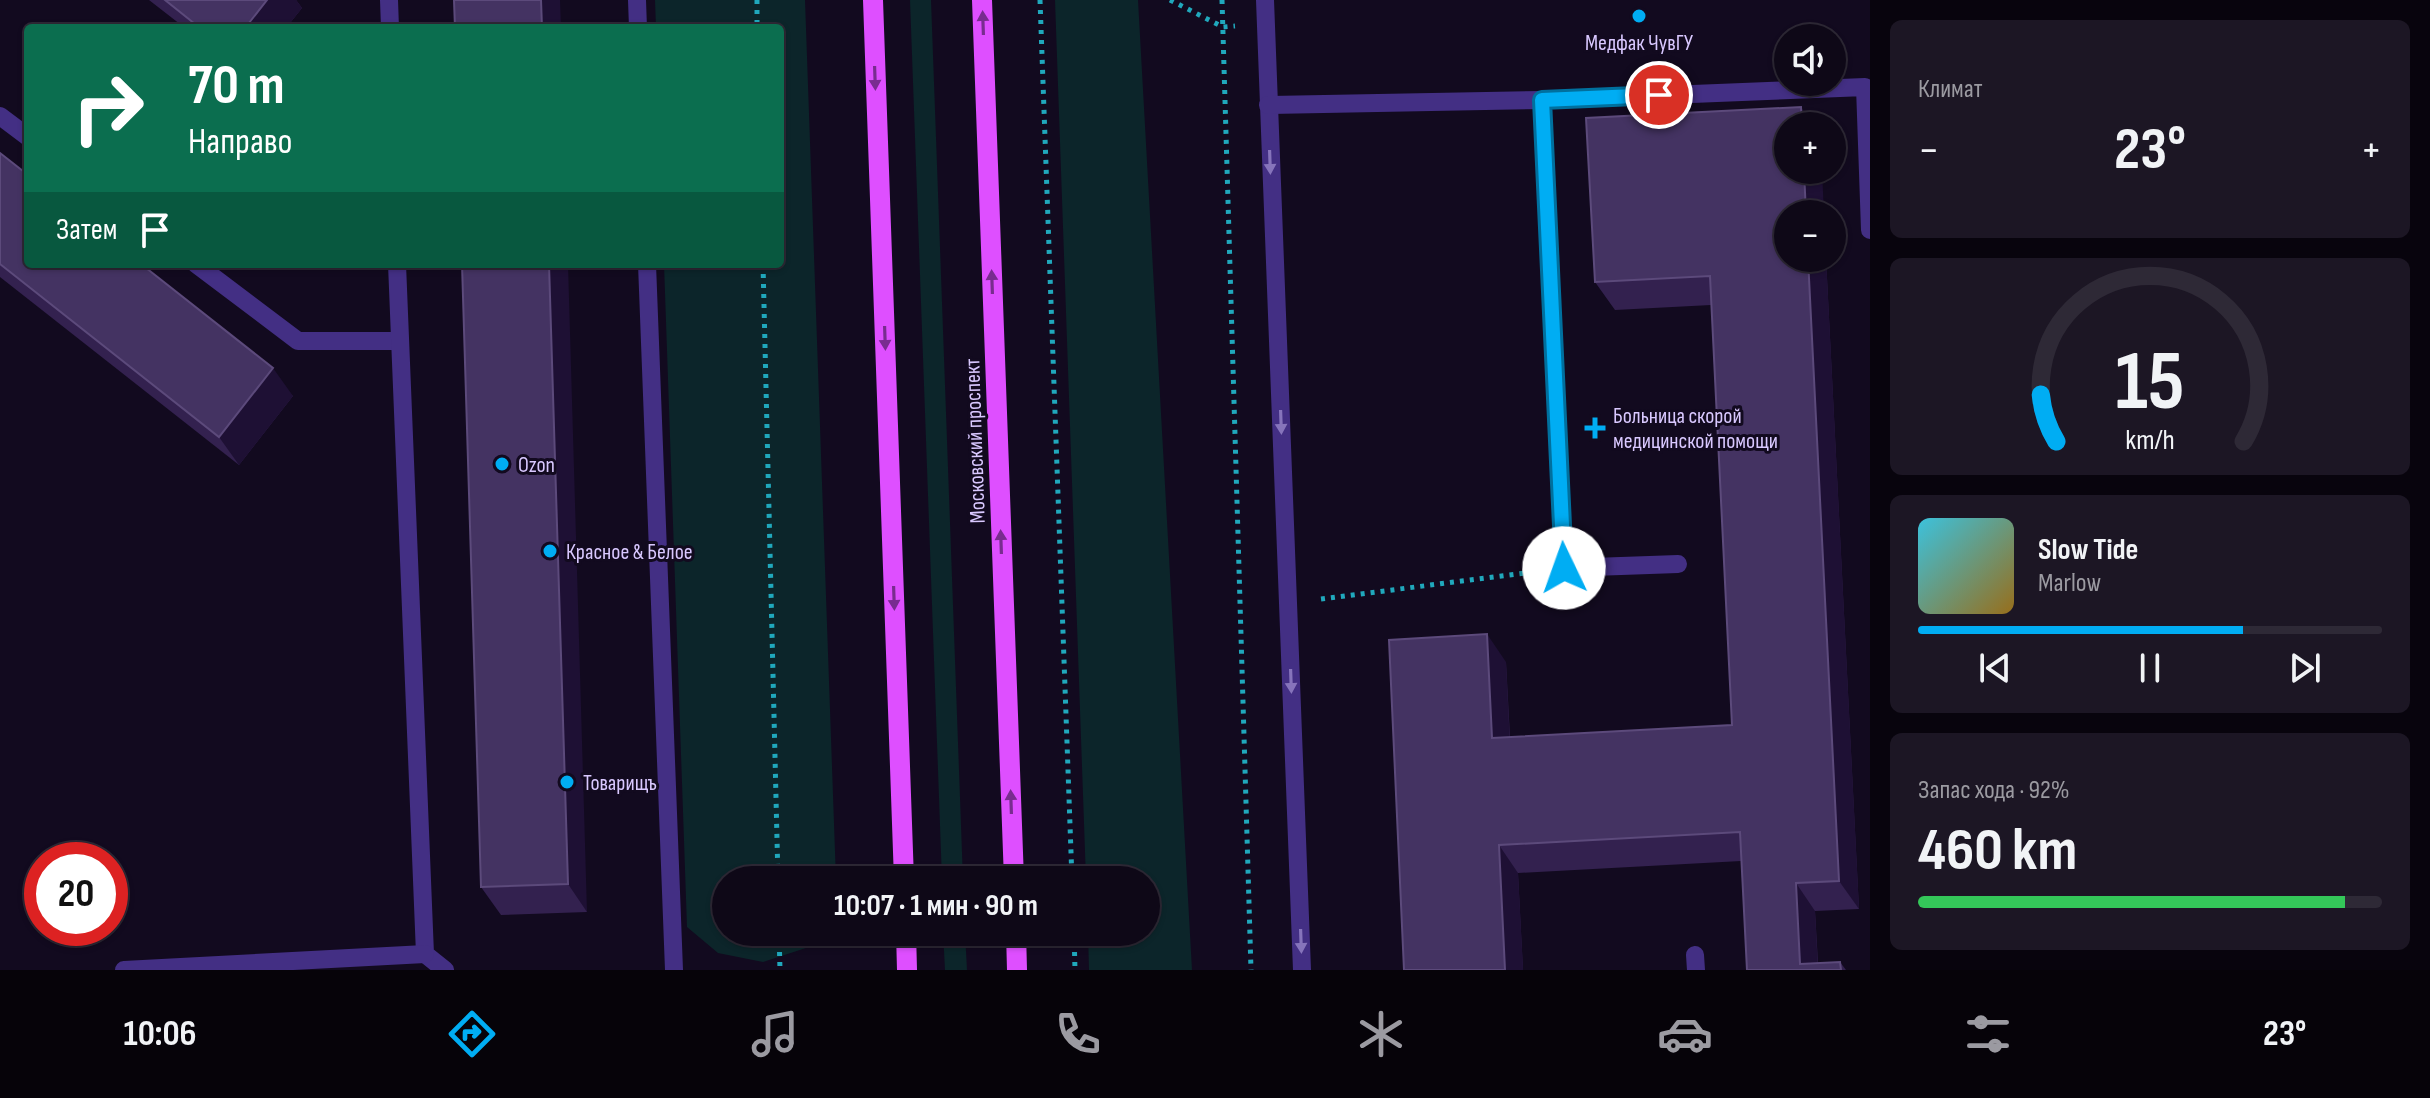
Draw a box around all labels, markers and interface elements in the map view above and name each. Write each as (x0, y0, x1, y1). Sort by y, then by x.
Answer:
marker: Медфак ЧувГУ (1630, 7, 1648, 25)
one-way arrow (976, 10, 989, 35)
map controls (1774, 24, 1846, 272)
button: sound (1774, 24, 1846, 96)
place label: Медфак ЧувГУ (1585, 30, 1694, 57)
text: 70 m (188, 53, 285, 120)
icon: right (56, 56, 160, 160)
pin (1625, 61, 1693, 129)
one-way arrow (869, 66, 882, 91)
icon: arrive (1637, 73, 1681, 117)
text: Климат (1918, 74, 1982, 105)
button: + (1774, 112, 1846, 184)
text: 23° (2114, 114, 2186, 186)
text: Направо (188, 121, 292, 164)
text: − (1918, 124, 1940, 177)
text: + (2360, 124, 2382, 177)
one-way arrow (1264, 150, 1277, 175)
button: − (1774, 200, 1846, 272)
icon: arrive (133, 208, 177, 252)
text: Затем (56, 212, 117, 248)
one-way arrow (986, 269, 999, 294)
one-way arrow (878, 326, 891, 351)
text: 15 (2115, 333, 2185, 433)
street label: Московский проспект (959, 357, 992, 524)
place label: Больница скорой медицинской помощи (1613, 403, 1778, 455)
one-way arrow (1274, 410, 1287, 435)
marker: Больница скорой медицинской помощи (1584, 417, 1606, 439)
text: km/h (2125, 423, 2175, 458)
place label: Ozon (518, 452, 555, 479)
marker: Ozon (493, 455, 511, 473)
position arrow (1522, 526, 1606, 610)
one-way arrow (995, 529, 1008, 554)
text: Slow Tide (2038, 532, 2138, 568)
place label: Красное & Белое (566, 539, 693, 566)
marker: Красное & Белое (541, 542, 559, 560)
text: Marlow (2038, 568, 2101, 599)
one-way arrow (887, 586, 900, 611)
icon: previous (1973, 646, 2017, 690)
icon: pause (2128, 646, 2172, 690)
icon: next (2283, 646, 2327, 690)
one-way arrow (1285, 669, 1298, 694)
place label: Товарищъ (583, 770, 657, 797)
marker: Товарищъ (558, 773, 576, 791)
text: Запас хода · 92% (1918, 775, 2070, 806)
one-way arrow (1004, 789, 1017, 814)
text: 460 km (1918, 815, 2077, 887)
speed limit sign: 20 (24, 842, 128, 946)
text: 10:07 · 1 мин · 90 m (834, 888, 1038, 924)
one-way arrow (1294, 929, 1307, 954)
icon: directions (444, 1006, 500, 1062)
icon: music (747, 1006, 803, 1062)
icon: phone (1050, 1006, 1106, 1062)
icon: climate (1353, 1006, 1409, 1062)
icon: car (1657, 1006, 1713, 1062)
icon: filters (1960, 1006, 2016, 1062)
text: 10:06 (124, 1013, 197, 1056)
text: 23° (2263, 1013, 2306, 1056)

